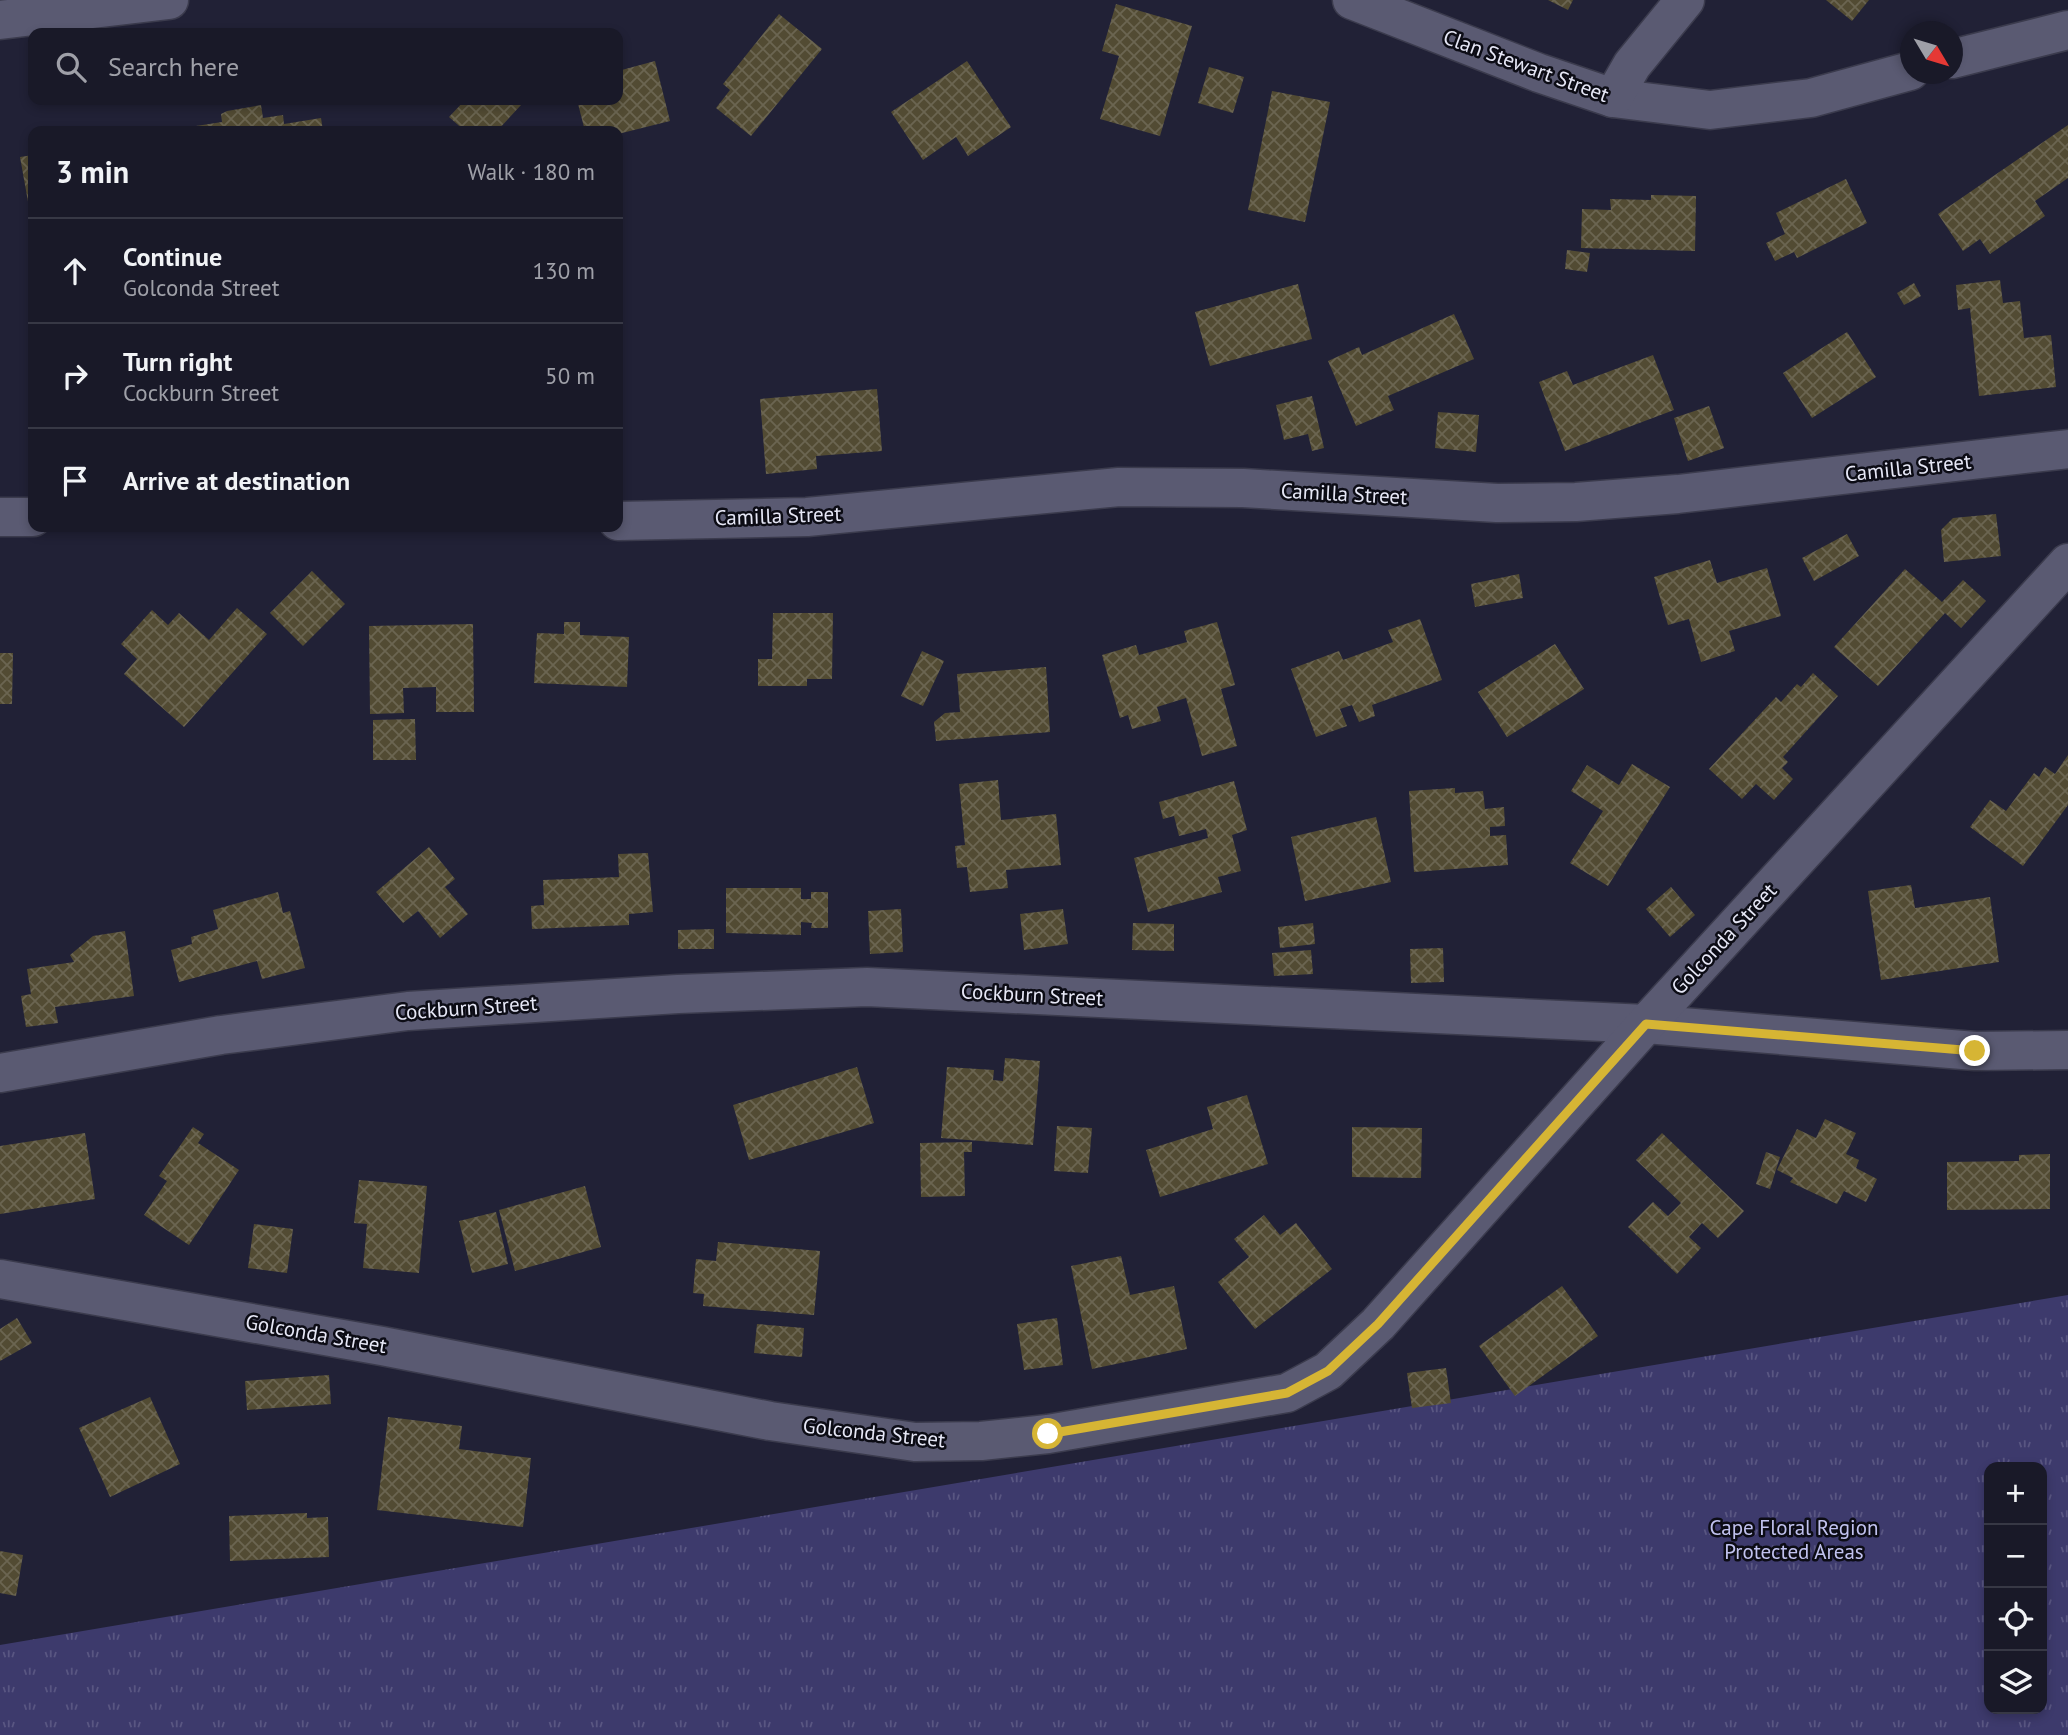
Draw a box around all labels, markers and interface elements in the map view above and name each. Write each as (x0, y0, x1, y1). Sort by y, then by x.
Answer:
north arrow (1900, 21, 1963, 84)
street label: Clan Stewart Street (1440, 23, 1613, 108)
search box (28, 28, 623, 105)
icon: search (52, 48, 90, 86)
text: Search here (108, 50, 239, 83)
text: 3 min (56, 152, 129, 191)
text: Walk · 180 m (468, 157, 595, 186)
text: Continue (123, 240, 222, 273)
icon: ahead (56, 252, 94, 290)
text: 130 m (533, 256, 595, 285)
text: Golconda Street (123, 273, 280, 302)
text: Turn right (123, 345, 232, 378)
icon: right (56, 357, 94, 395)
text: 50 m (545, 361, 595, 390)
text: Cockburn Street (123, 378, 279, 407)
street label: Camilla Street (1844, 447, 1972, 488)
icon: arrive (56, 462, 94, 500)
text: Arrive at destination (123, 464, 350, 497)
street label: Camilla Street (1280, 477, 1408, 510)
street label: Camilla Street (714, 500, 842, 531)
street label: Golconda Street (1665, 877, 1782, 1000)
street label: Cockburn Street (960, 977, 1104, 1012)
street label: Cockburn Street (394, 989, 538, 1026)
route end (1959, 1035, 1990, 1066)
street label: Golconda Street (243, 1308, 389, 1359)
street label: Golconda Street (802, 1412, 947, 1453)
route start (1032, 1418, 1063, 1449)
map controls (1984, 1462, 2047, 1714)
button: + (1984, 1462, 2047, 1525)
park label: Cape Floral Region Protected Areas (1710, 1514, 1878, 1565)
button: − (1984, 1525, 2047, 1588)
button: locate (1984, 1588, 2047, 1651)
button: layers (1984, 1651, 2047, 1714)

